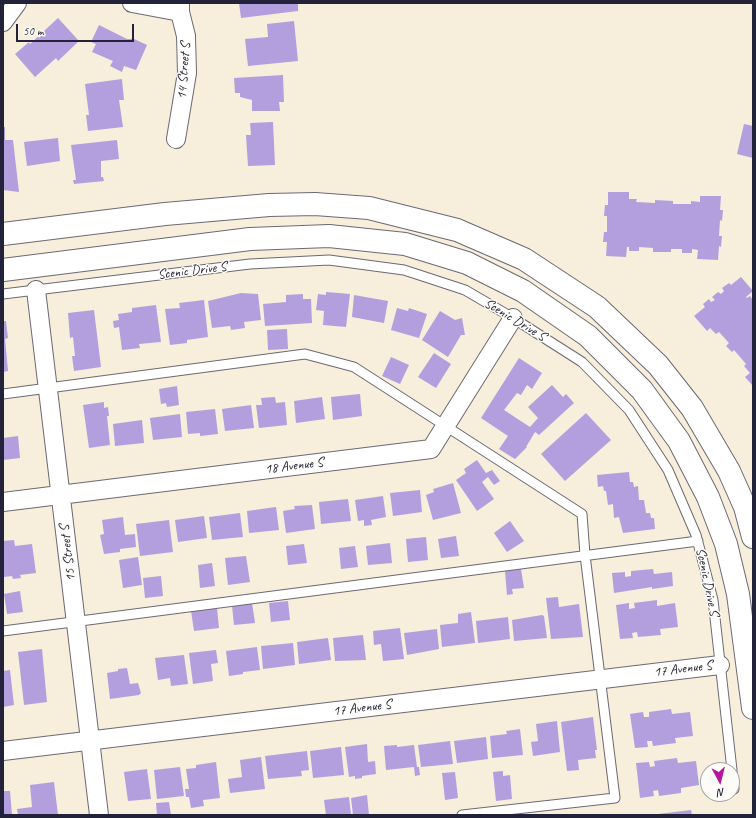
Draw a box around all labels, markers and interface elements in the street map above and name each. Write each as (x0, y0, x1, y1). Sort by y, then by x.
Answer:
scale bar (18, 16, 136, 42)
text: 50 m (23, 23, 43, 39)
street label: 14 Street S (174, 42, 194, 100)
street label: Scenic Drive S (157, 258, 227, 284)
street label: Scenic Drive S (481, 295, 549, 345)
street label: 18 Avenue S (264, 454, 324, 478)
street label: 15 Street S (56, 524, 80, 582)
street label: Scenic Drive S (692, 547, 722, 617)
street label: 17 Avenue S (653, 657, 713, 681)
street label: 17 Avenue S (332, 696, 392, 720)
north arrow (700, 762, 740, 802)
text: N (717, 786, 726, 800)

